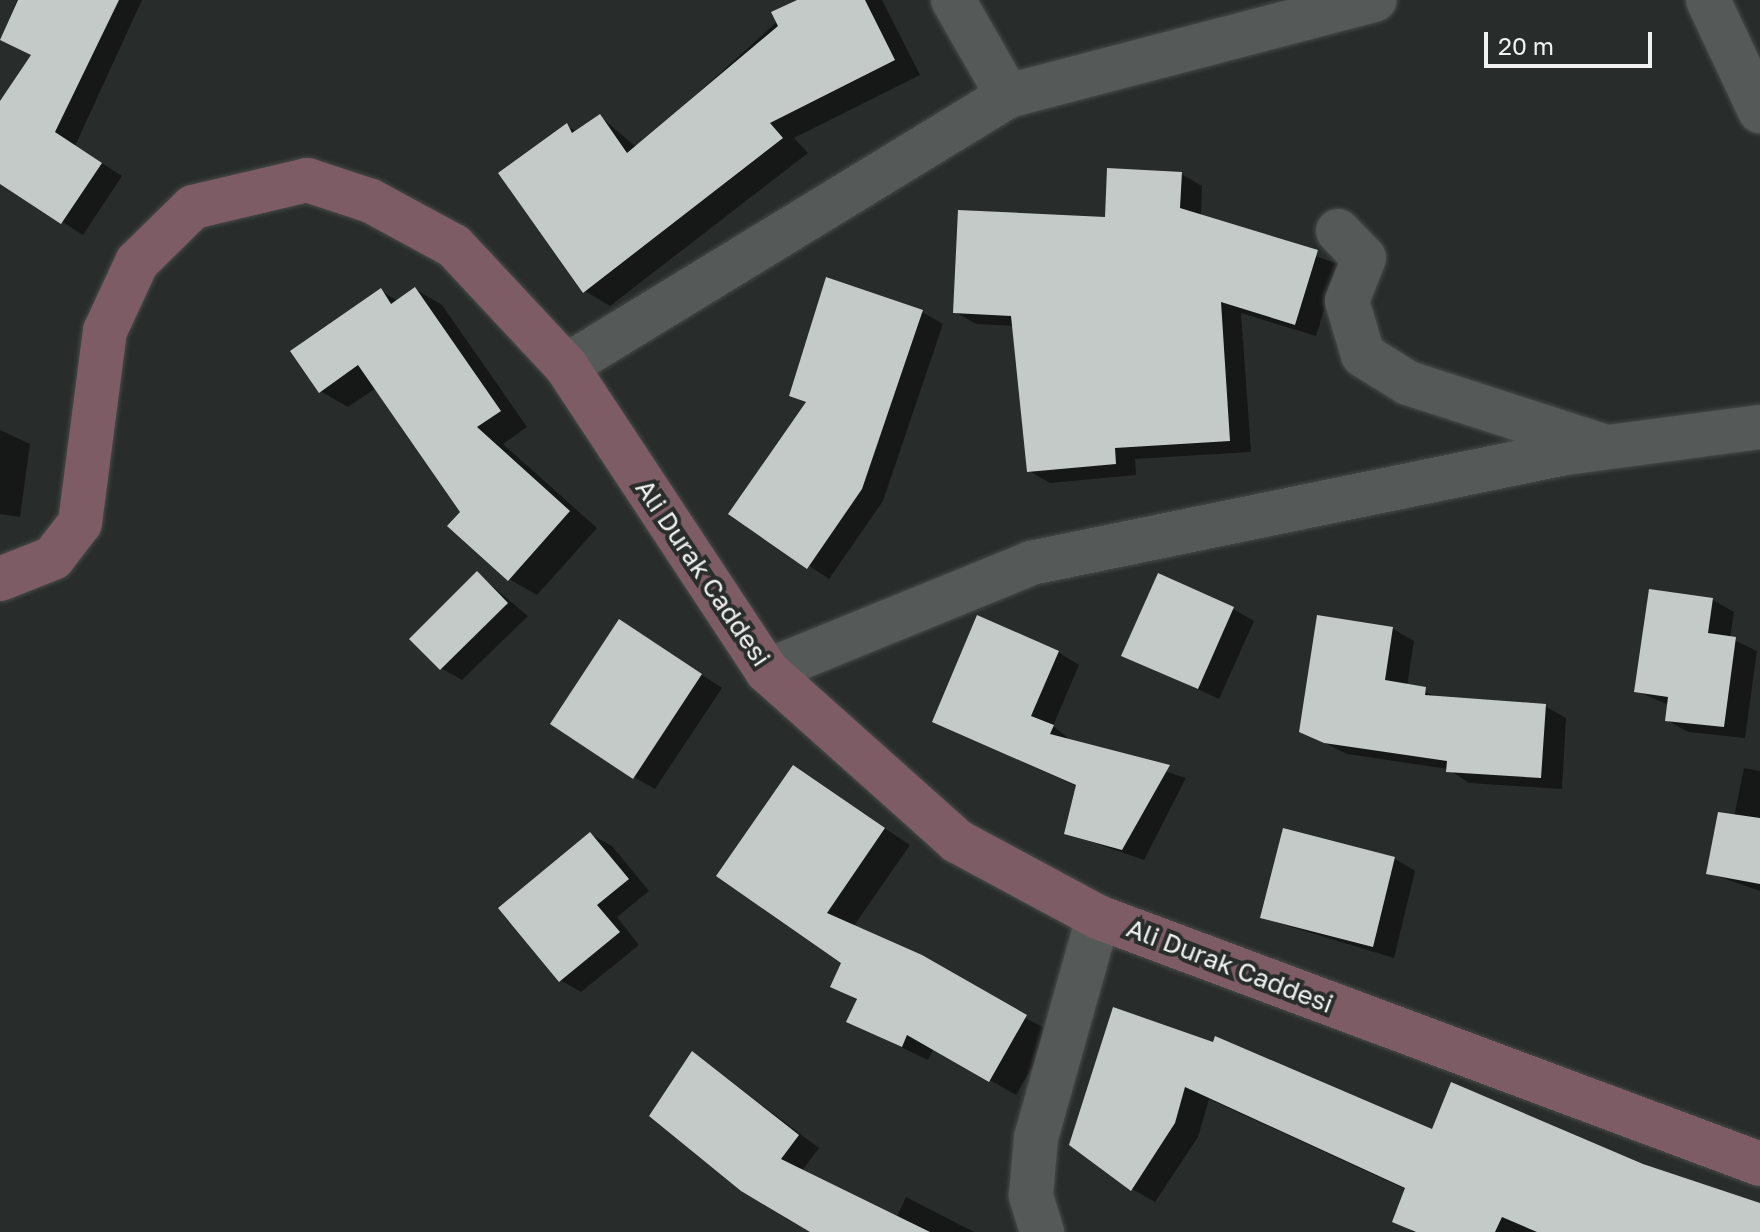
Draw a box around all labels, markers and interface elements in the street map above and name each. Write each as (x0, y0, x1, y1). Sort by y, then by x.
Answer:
scale bar (1488, 16, 1656, 66)
text: 20 m (1498, 31, 1554, 60)
street label: Ali Durak Caddesi (629, 474, 777, 672)
street label: Ali Durak Caddesi (1122, 912, 1338, 1020)

